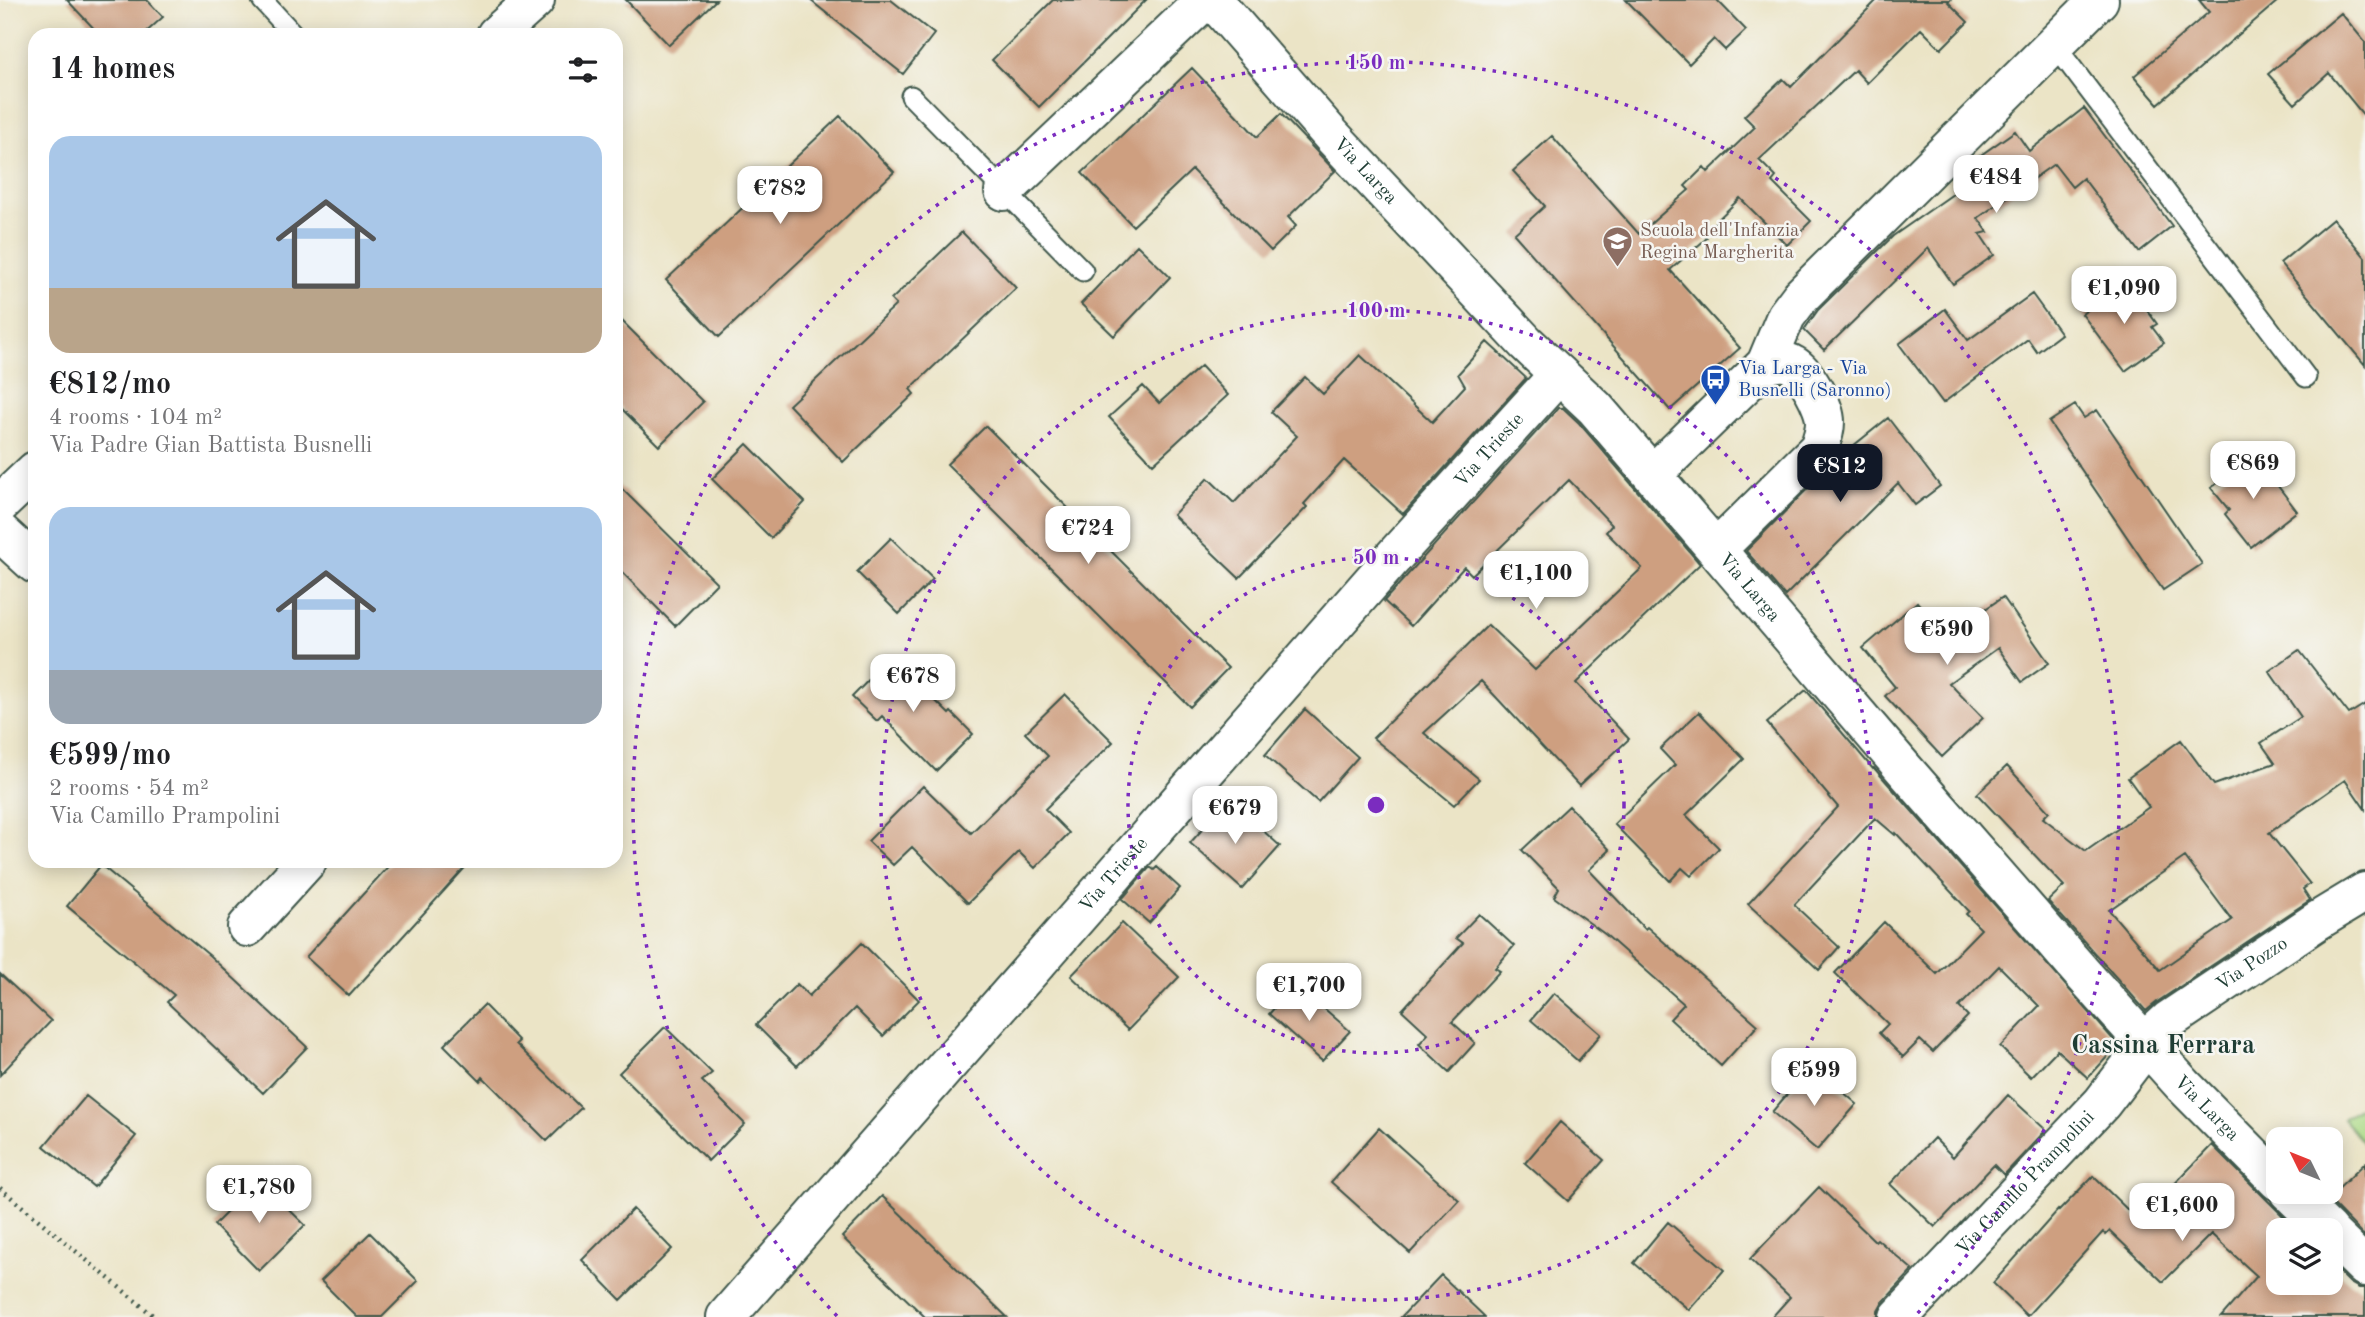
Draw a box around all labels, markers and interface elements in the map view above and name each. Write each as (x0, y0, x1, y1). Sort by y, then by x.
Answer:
icon: filters (564, 51, 602, 89)
text: 150 m (1346, 53, 1406, 74)
text: 14 homes (49, 55, 175, 85)
street label: Via Larga (1330, 134, 1401, 209)
pin: €484 (1955, 156, 2037, 215)
pin: €782 (739, 166, 821, 226)
text: €484 (1969, 166, 2023, 189)
text: €782 (753, 177, 807, 200)
icon: home (263, 181, 389, 307)
place label: Scuola dell'Infanzia Regina Margherita (1640, 222, 1800, 263)
school or university icon: Scuola dell'Infanzia Regina Margherita (1600, 225, 1634, 269)
pin: €1,090 (2067, 266, 2181, 326)
text: €1,090 (2087, 277, 2161, 300)
text: 100 m (1346, 301, 1406, 322)
place label: Via Larga - Via Busnelli (Saronno) (1738, 360, 1892, 401)
bus stop icon: Via Larga - Via Busnelli (Saronno) (1698, 363, 1732, 407)
text: €812/mo (49, 370, 171, 400)
text: 4 rooms · 104 m² (49, 406, 222, 429)
street label: Via Trieste (1452, 410, 1528, 491)
text: Via Padre Gian Battista Busnelli (49, 434, 372, 457)
pin: €869 (2212, 442, 2294, 501)
pin: €812 (1799, 444, 1881, 504)
text: €869 (2226, 452, 2280, 475)
text: €812 (1813, 455, 1867, 478)
pin: €724 (1047, 506, 1129, 566)
text: €724 (1061, 517, 1115, 540)
text: 50 m (1352, 548, 1400, 569)
street label: Via Larga (1715, 550, 1784, 626)
icon: home (263, 552, 389, 678)
pin: €1,100 (1479, 552, 1593, 611)
text: €1,100 (1499, 562, 1573, 585)
pin: €590 (1906, 608, 1988, 667)
text: €590 (1920, 618, 1974, 641)
pin: €678 (872, 654, 954, 714)
text: €678 (886, 665, 940, 688)
text: €599/mo (49, 741, 171, 771)
text: 2 rooms · 54 m² (49, 777, 209, 800)
pin: €679 (1194, 786, 1276, 846)
centre of rings (1364, 793, 1388, 817)
text: €679 (1208, 797, 1262, 820)
text: Via Camillo Prampolini (49, 805, 280, 828)
street label: Via Trieste (1076, 834, 1152, 916)
street label: Via Pozzo (2213, 934, 2291, 995)
pin: €1,700 (1252, 964, 1366, 1023)
text: €1,700 (1272, 974, 1346, 997)
district label: Cassina Ferrara (2071, 1033, 2255, 1059)
pin: €599 (1773, 1048, 1855, 1108)
text: €599 (1787, 1059, 1841, 1082)
street label: Via Larga (2170, 1072, 2243, 1145)
street label: Via Camillo Prampolini (1953, 1108, 2098, 1259)
north arrow (2266, 1127, 2343, 1204)
map controls (2266, 1127, 2343, 1295)
pin: €1,780 (202, 1166, 316, 1225)
text: €1,780 (222, 1176, 296, 1199)
pin: €1,600 (2125, 1184, 2239, 1243)
text: €1,600 (2145, 1194, 2219, 1217)
button: layers (2266, 1218, 2343, 1295)

